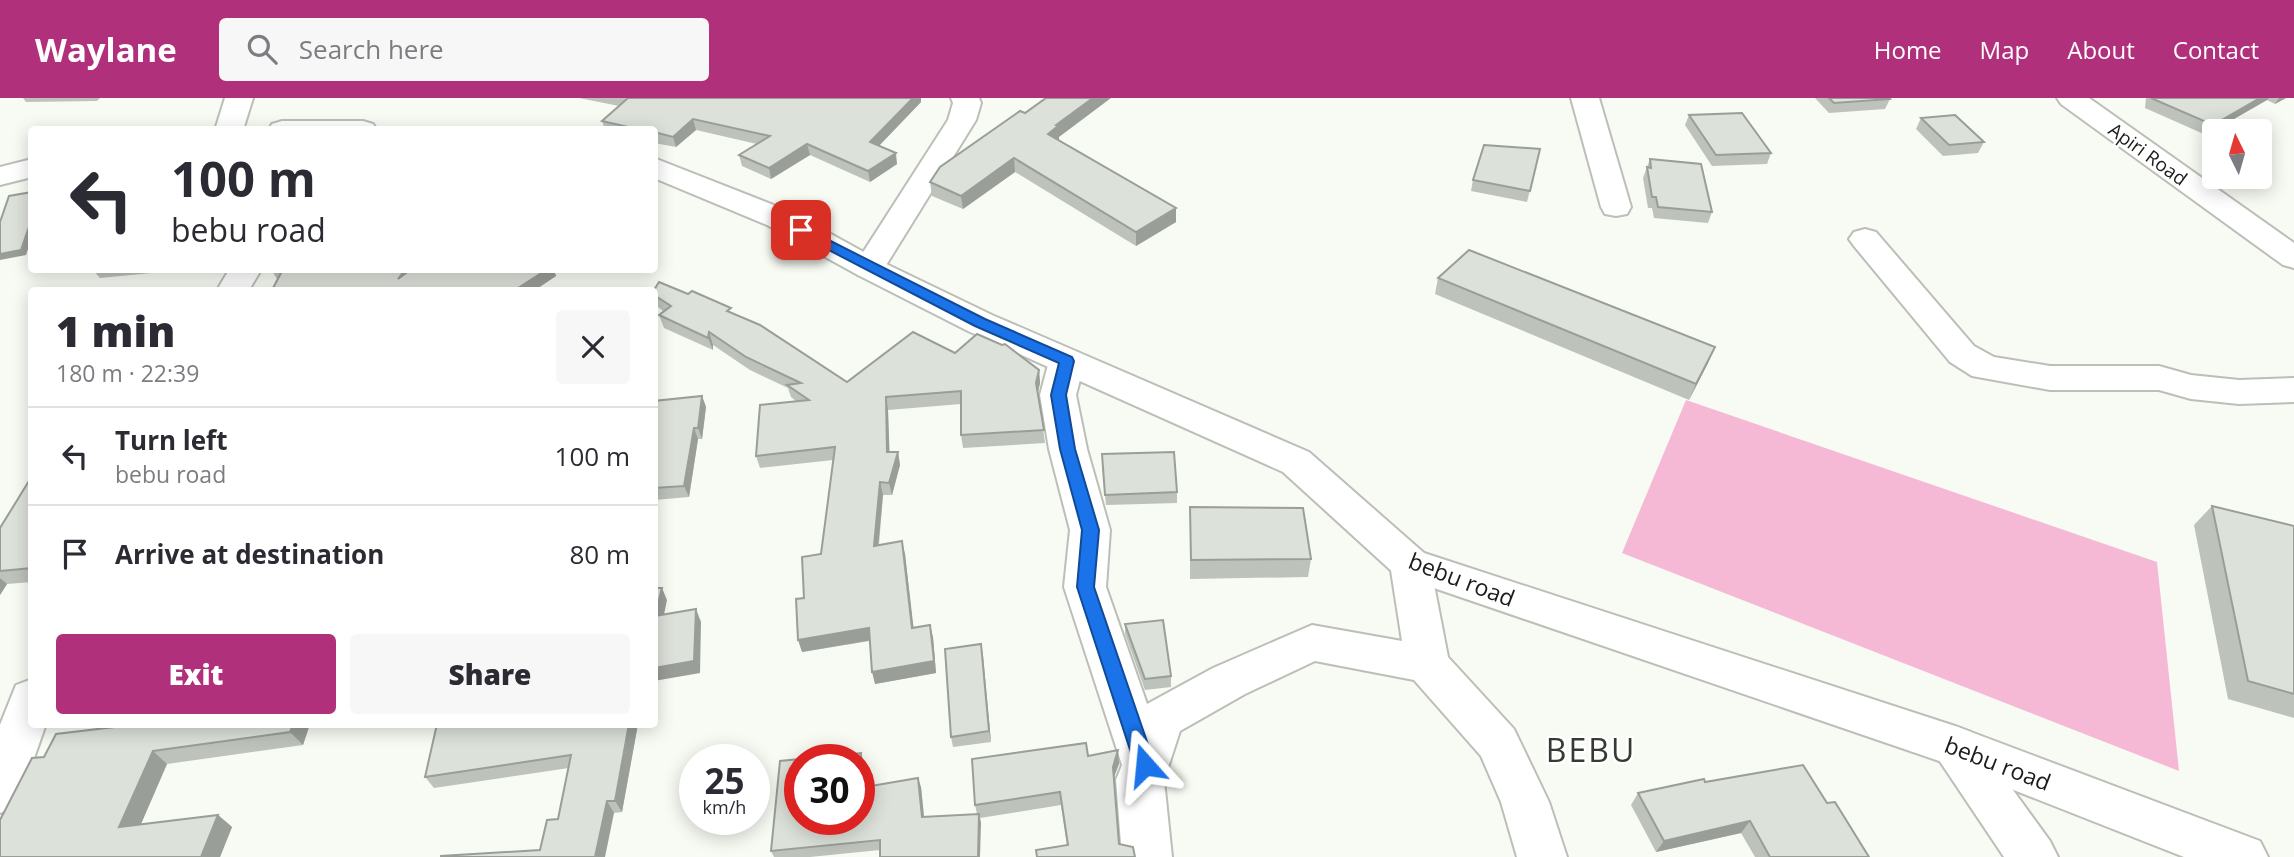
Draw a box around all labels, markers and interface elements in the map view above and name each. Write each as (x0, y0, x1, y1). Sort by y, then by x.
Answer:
search box (219, 18, 709, 81)
text: Waylane (35, 27, 177, 72)
icon: search (243, 30, 281, 68)
text: Search here (299, 31, 444, 67)
text: Home (1874, 33, 1942, 66)
text: Map (1980, 33, 2029, 66)
text: About (2067, 33, 2135, 66)
text: Contact (2173, 33, 2259, 66)
street label: Apiri Road (2103, 117, 2193, 191)
north arrow (2202, 119, 2272, 189)
map controls (2202, 119, 2272, 189)
text: 100 m (171, 145, 316, 211)
icon: left (56, 154, 147, 245)
pin (771, 200, 831, 260)
text: bebu road (171, 208, 326, 251)
icon: arrive (782, 211, 820, 249)
text: 1 min (56, 302, 175, 359)
button: close (556, 310, 630, 384)
text: 180 m · 22:39 (56, 357, 199, 389)
text: Turn left (115, 422, 227, 458)
icon: left (56, 437, 94, 475)
text: 100 m (555, 438, 630, 474)
text: bebu road (115, 458, 226, 490)
icon: arrive (56, 535, 94, 573)
text: Arrive at destination (115, 536, 384, 572)
text: 80 m (569, 536, 630, 572)
street label: bebu road (1404, 544, 1520, 614)
button: Exit (56, 634, 336, 714)
button: Share (350, 634, 630, 714)
position arrow (1108, 728, 1182, 802)
district label: BEBU (1546, 728, 1636, 771)
street label: bebu road (1940, 728, 2056, 798)
speed limit sign: 30 (784, 744, 875, 835)
text: 25 (704, 757, 745, 804)
text: km/h (703, 795, 746, 819)

